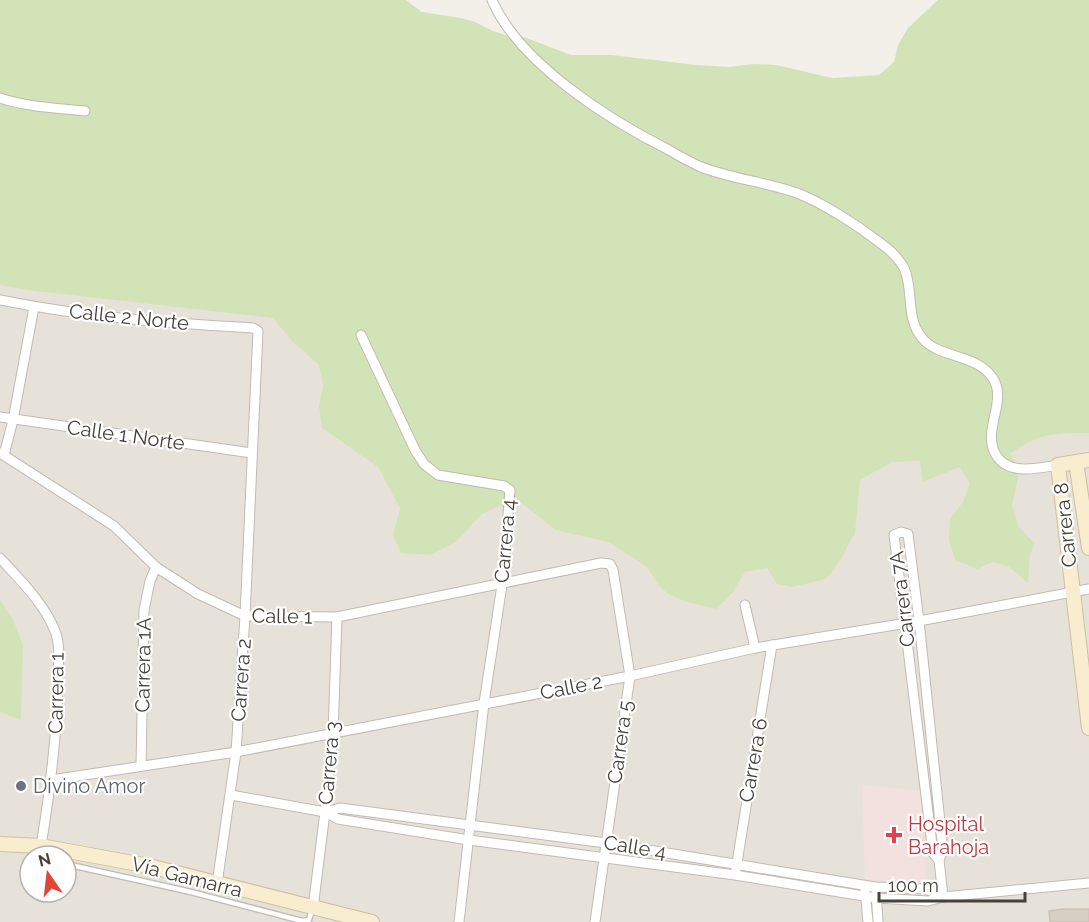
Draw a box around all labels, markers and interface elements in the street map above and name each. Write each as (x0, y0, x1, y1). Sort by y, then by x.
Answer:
street label: Calle 2 Norte (68, 299, 190, 335)
street label: Calle 1 Norte (66, 415, 187, 455)
street label: Carrera 8 (1049, 482, 1081, 568)
street label: Carrera 4 (489, 498, 521, 584)
street label: Carrera 7A (884, 549, 920, 648)
street label: Calle 1 (251, 603, 313, 629)
street label: Carrera 1A (130, 617, 156, 713)
street label: Carrera 2 (226, 638, 256, 722)
street label: Carrera 1 (43, 652, 69, 734)
street label: Calle 2 (538, 669, 604, 705)
street label: Carrera 5 (602, 699, 638, 785)
street label: Carrera 6 (734, 716, 772, 804)
street label: Carrera 3 (313, 720, 345, 806)
place label: Divino Amor (33, 774, 146, 798)
marker: Divino Amor (14, 779, 28, 793)
place label: Hospital Barahoja (908, 812, 989, 859)
marker: Hospital Barahoja (885, 826, 903, 844)
street label: Calle 4 (602, 830, 668, 864)
north arrow (18, 844, 78, 904)
text: N (36, 849, 53, 871)
street label: Vía Gamarra (129, 852, 245, 902)
scale bar (879, 865, 1024, 903)
text: 100 m (888, 875, 939, 896)

